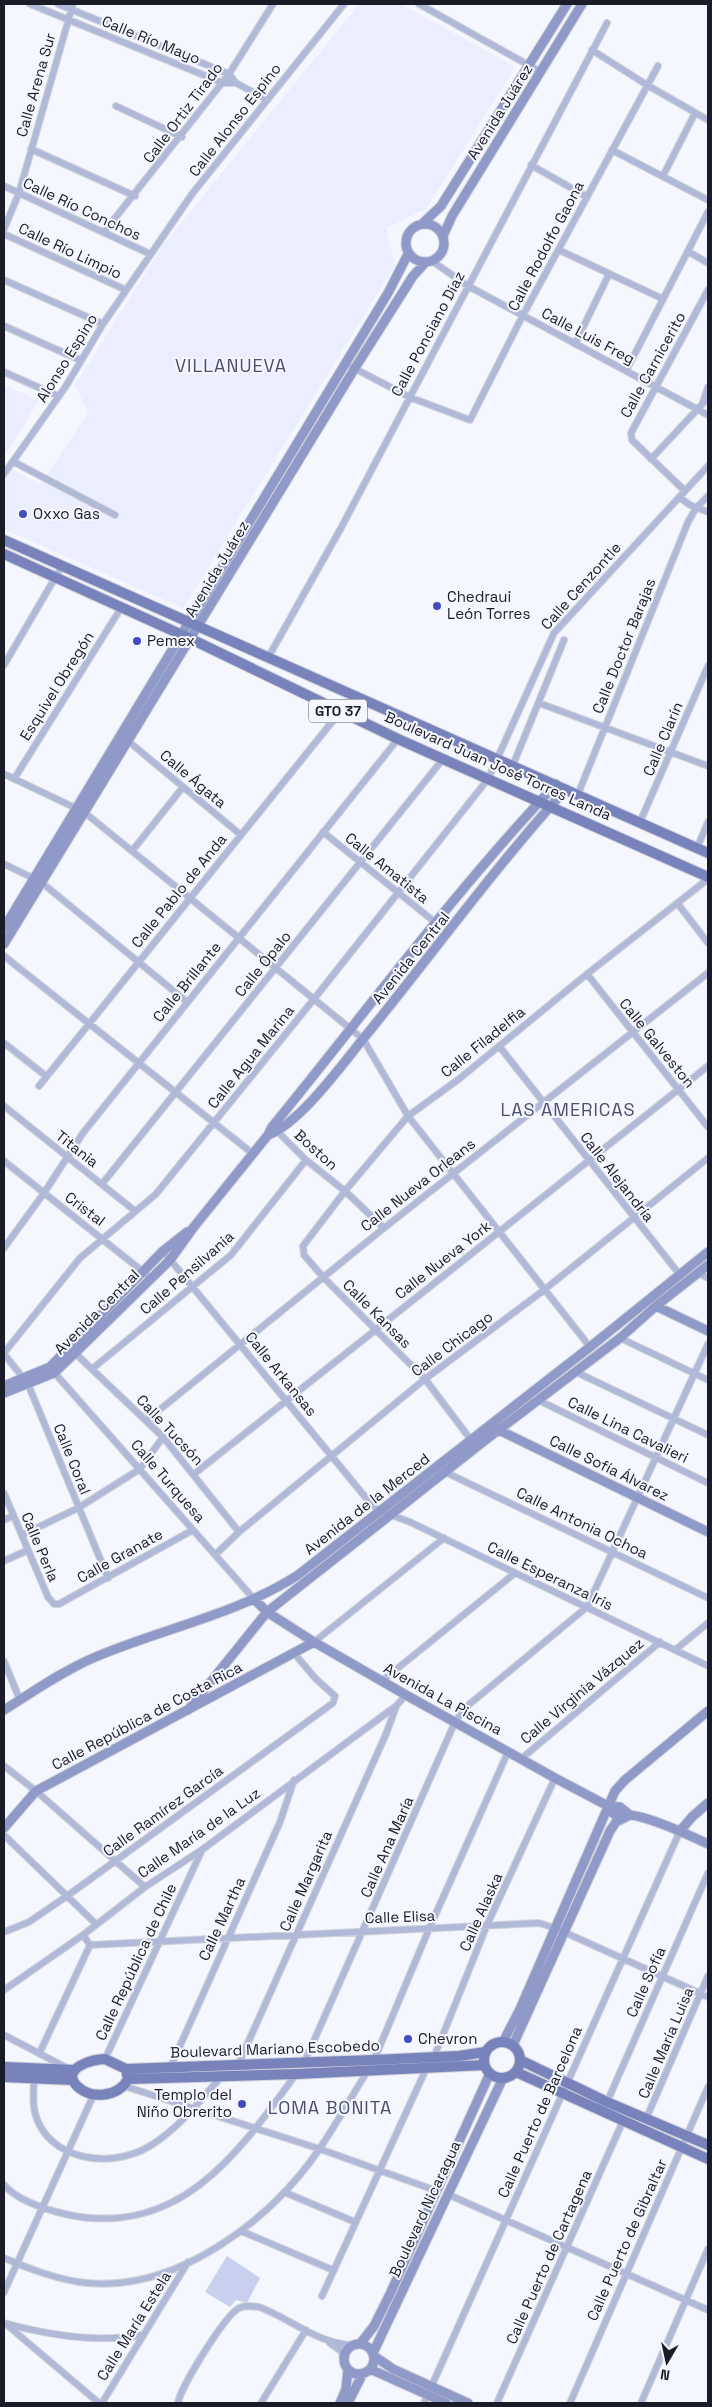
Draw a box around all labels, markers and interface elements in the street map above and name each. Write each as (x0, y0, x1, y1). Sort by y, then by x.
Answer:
street label: Calle Río Mayo (99, 11, 203, 68)
street label: Calle Arena Sur (12, 30, 60, 139)
street label: Calle Ortiz Tirado (139, 59, 227, 167)
street label: Calle Alonso Espino (184, 59, 285, 180)
street label: Avenida Juárez (463, 60, 537, 163)
street label: Calle Río Conchos (20, 173, 144, 244)
street label: Calle Rodolfo Gaona (503, 177, 588, 314)
street label: Calle Río Limpio (15, 218, 125, 283)
street label: Calle Ponciano Díaz (386, 268, 469, 400)
street label: Calle Luis Freg (538, 303, 638, 368)
street label: Calle Carnicerito (616, 308, 690, 421)
street label: Alonso Espino (32, 310, 101, 406)
district label: VILLANUEVA (175, 354, 287, 377)
place label: Oxxo Gas (33, 504, 100, 523)
marker: Oxxo Gas (17, 508, 29, 520)
street label: Avenida Juárez (180, 517, 253, 620)
street label: Calle Cenzontle (536, 538, 625, 633)
street label: Calle Doctor Barajas (588, 575, 659, 716)
place label: Chedraui León Torres (447, 587, 530, 623)
marker: Chedraui León Torres (431, 600, 443, 612)
street label: Esquivel Obregón (15, 628, 98, 744)
place label: Pemex (147, 631, 195, 650)
marker: Pemex (131, 635, 143, 647)
road number: GTO 37 (309, 699, 367, 722)
street label: Calle Clarín (638, 699, 687, 779)
street label: Boulevard Juan José Torres Landa (382, 707, 615, 824)
street label: Calle Ágata (156, 745, 231, 812)
street label: Calle Amatista (342, 828, 433, 907)
street label: Calle Pablo de Anda (127, 829, 231, 952)
street label: Avenida Central (368, 908, 454, 1008)
street label: Calle Ópalo (230, 927, 295, 1001)
street label: Calle Brillante (148, 938, 225, 1026)
street label: Calle Galveston (615, 994, 699, 1091)
street label: Calle Agua Marina (203, 1001, 298, 1112)
street label: Calle Filadelfia (437, 1002, 529, 1081)
district label: LAS AMERICAS (500, 1098, 636, 1121)
street label: Boston (291, 1125, 342, 1174)
street label: Titania (52, 1126, 103, 1172)
street label: Calle Alejandría (576, 1128, 659, 1226)
street label: Calle Nueva Orleans (357, 1134, 479, 1235)
street label: Cristal (61, 1187, 109, 1230)
street label: Calle Nueva York (391, 1216, 495, 1303)
street label: Calle Pensilvania (136, 1226, 238, 1319)
street label: Avenida Central (50, 1265, 143, 1358)
street label: Calle Kansas (339, 1275, 416, 1352)
street label: Calle Chicago (407, 1307, 496, 1380)
street label: Calle Arkansas (242, 1328, 321, 1420)
street label: Calle Tucsón (133, 1390, 208, 1469)
street label: Calle Lina Cavalieri (565, 1392, 692, 1467)
street label: Calle Coral (50, 1421, 95, 1497)
street label: Calle Sofía Álvarez (546, 1430, 672, 1505)
street label: Calle Turquesa (127, 1435, 210, 1527)
street label: Avenida de la Merced (300, 1449, 433, 1559)
street label: Calle Antonia Ochoa (513, 1482, 651, 1563)
street label: Calle Perla (17, 1509, 64, 1585)
street label: Calle Granate (74, 1524, 166, 1587)
street label: Calle Esperanza Iris (484, 1537, 616, 1614)
street label: Calle Virginia Vázquez (516, 1633, 647, 1748)
street label: Calle República de Costa Rica (48, 1657, 246, 1774)
street label: Avenida La Piscina (381, 1658, 506, 1739)
street label: Calle Ramírez García (99, 1760, 227, 1861)
street label: Calle María de la Luz (134, 1783, 264, 1882)
street label: Calle Ana María (356, 1793, 418, 1900)
street label: Calle Margarita (275, 1827, 336, 1934)
street label: Calle Alaska (455, 1869, 507, 1954)
street label: Calle Martha (194, 1874, 249, 1964)
street label: Calle República de Chile (91, 1880, 180, 2043)
street label: Calle Elisa (364, 1906, 436, 1927)
street label: Calle Sofía (622, 1943, 670, 2020)
street label: Calle María Luisa (634, 1984, 698, 2101)
street label: Calle Puerto de Barcelona (493, 2023, 586, 2201)
place label: Chevron (418, 2029, 477, 2048)
marker: Chevron (402, 2033, 414, 2045)
street label: Boulevard Mariano Escobedo (170, 2035, 380, 2062)
place label: Templo del Niño Obrerito (137, 2085, 232, 2121)
district label: LOMA BONITA (268, 2096, 392, 2119)
marker: Templo del Niño Obrerito (236, 2098, 248, 2110)
street label: Boulevard Nicaragua (385, 2137, 465, 2280)
street label: Calle Puerto de Gibraltar (582, 2156, 671, 2324)
street label: Calle Puerto de Cartagena (501, 2166, 596, 2347)
street label: Calle María Estela (92, 2267, 175, 2384)
north arrow (642, 2337, 692, 2387)
text: N (659, 2365, 671, 2384)

